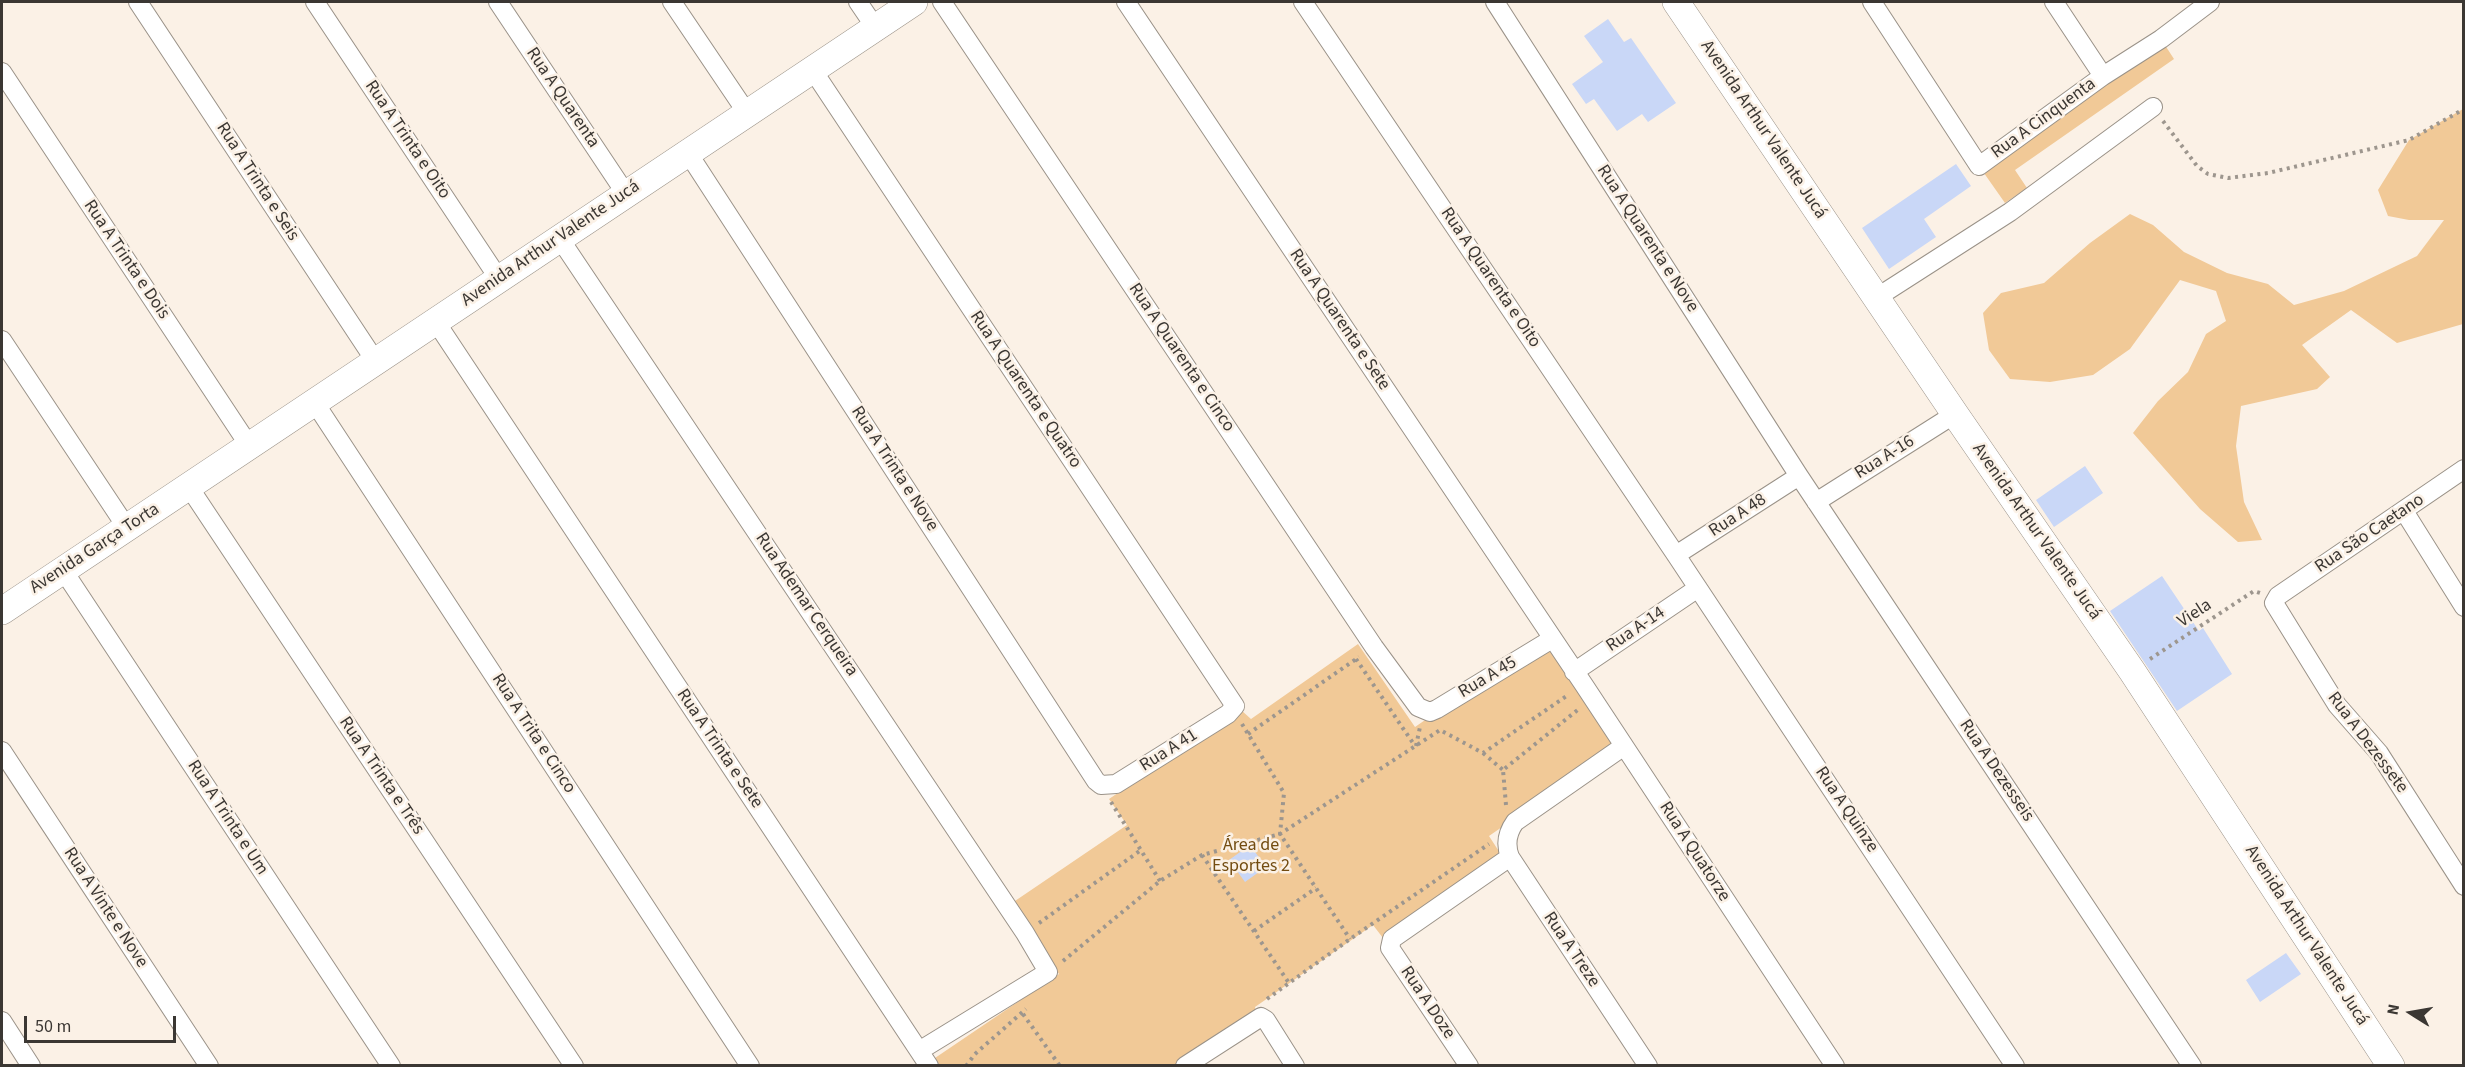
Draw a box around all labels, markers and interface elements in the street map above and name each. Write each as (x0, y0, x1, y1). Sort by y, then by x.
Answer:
street label: Avenida Arthur Valente Jucá (1695, 37, 1831, 223)
street label: Rua A Quarenta (520, 44, 604, 152)
street label: Rua A Cinquenta (1988, 74, 2100, 164)
street label: Rua A Trinta e Oito (359, 77, 455, 203)
street label: Rua A Trinta e Seis (211, 119, 303, 245)
street label: Rua A Quarenta e Nove (1591, 161, 1703, 317)
street label: Avenida Arthur Valente Jucá (458, 176, 644, 312)
street label: Rua A Trinta e Dois (78, 196, 174, 324)
street label: Rua A Quarenta e Oito (1435, 204, 1545, 352)
street label: Rua A Quarenta e Sete (1284, 245, 1394, 395)
street label: Rua A Quarenta e Cinco (1123, 280, 1239, 436)
street label: Rua A Quarenta e Quatro (964, 307, 1086, 473)
street label: Rua A Trinta e Nove (845, 402, 943, 536)
street label: Rua A-16 (1851, 431, 1919, 485)
street label: Avenida Arthur Valente Jucá (1967, 440, 2105, 624)
street label: Rua São Caetano (2311, 489, 2429, 579)
street label: Rua A 48 (1705, 490, 1771, 542)
street label: Avenida Garça Torta (26, 499, 164, 599)
street label: Rua Ademar Cerqueira (750, 529, 862, 681)
street label: Viela (2174, 595, 2216, 633)
street label: Rua A-14 (1603, 603, 1669, 657)
street label: Rua A 45 (1455, 652, 1521, 704)
street label: Rua A Trita e Cinco (486, 670, 580, 798)
street label: Rua A Trinta e Sete (671, 685, 767, 813)
street label: Rua A Dezessete (2322, 688, 2412, 798)
street label: Rua A Trinta e Três (334, 713, 428, 839)
street label: Rua A Dezesseis (1954, 716, 2038, 826)
street label: Rua A 41 (1136, 725, 1202, 777)
street label: Rua A Trinta e Um (182, 756, 272, 880)
street label: Rua A Quinze (1810, 763, 1882, 857)
street label: Rua A Quatorze (1654, 798, 1734, 906)
park label: Área de Esportes 2 (1212, 835, 1290, 878)
street label: Avenida Arthur Valente Jucá (2240, 842, 2372, 1030)
street label: Rua A Vinte e Nove (58, 844, 152, 972)
street label: Rua A Treze (1538, 908, 1604, 992)
street label: Rua A Doze (1395, 962, 1459, 1044)
north arrow (2381, 983, 2441, 1043)
text: N (2382, 1002, 2405, 1017)
scale bar (27, 1004, 178, 1042)
text: 50 m (35, 1014, 71, 1039)

